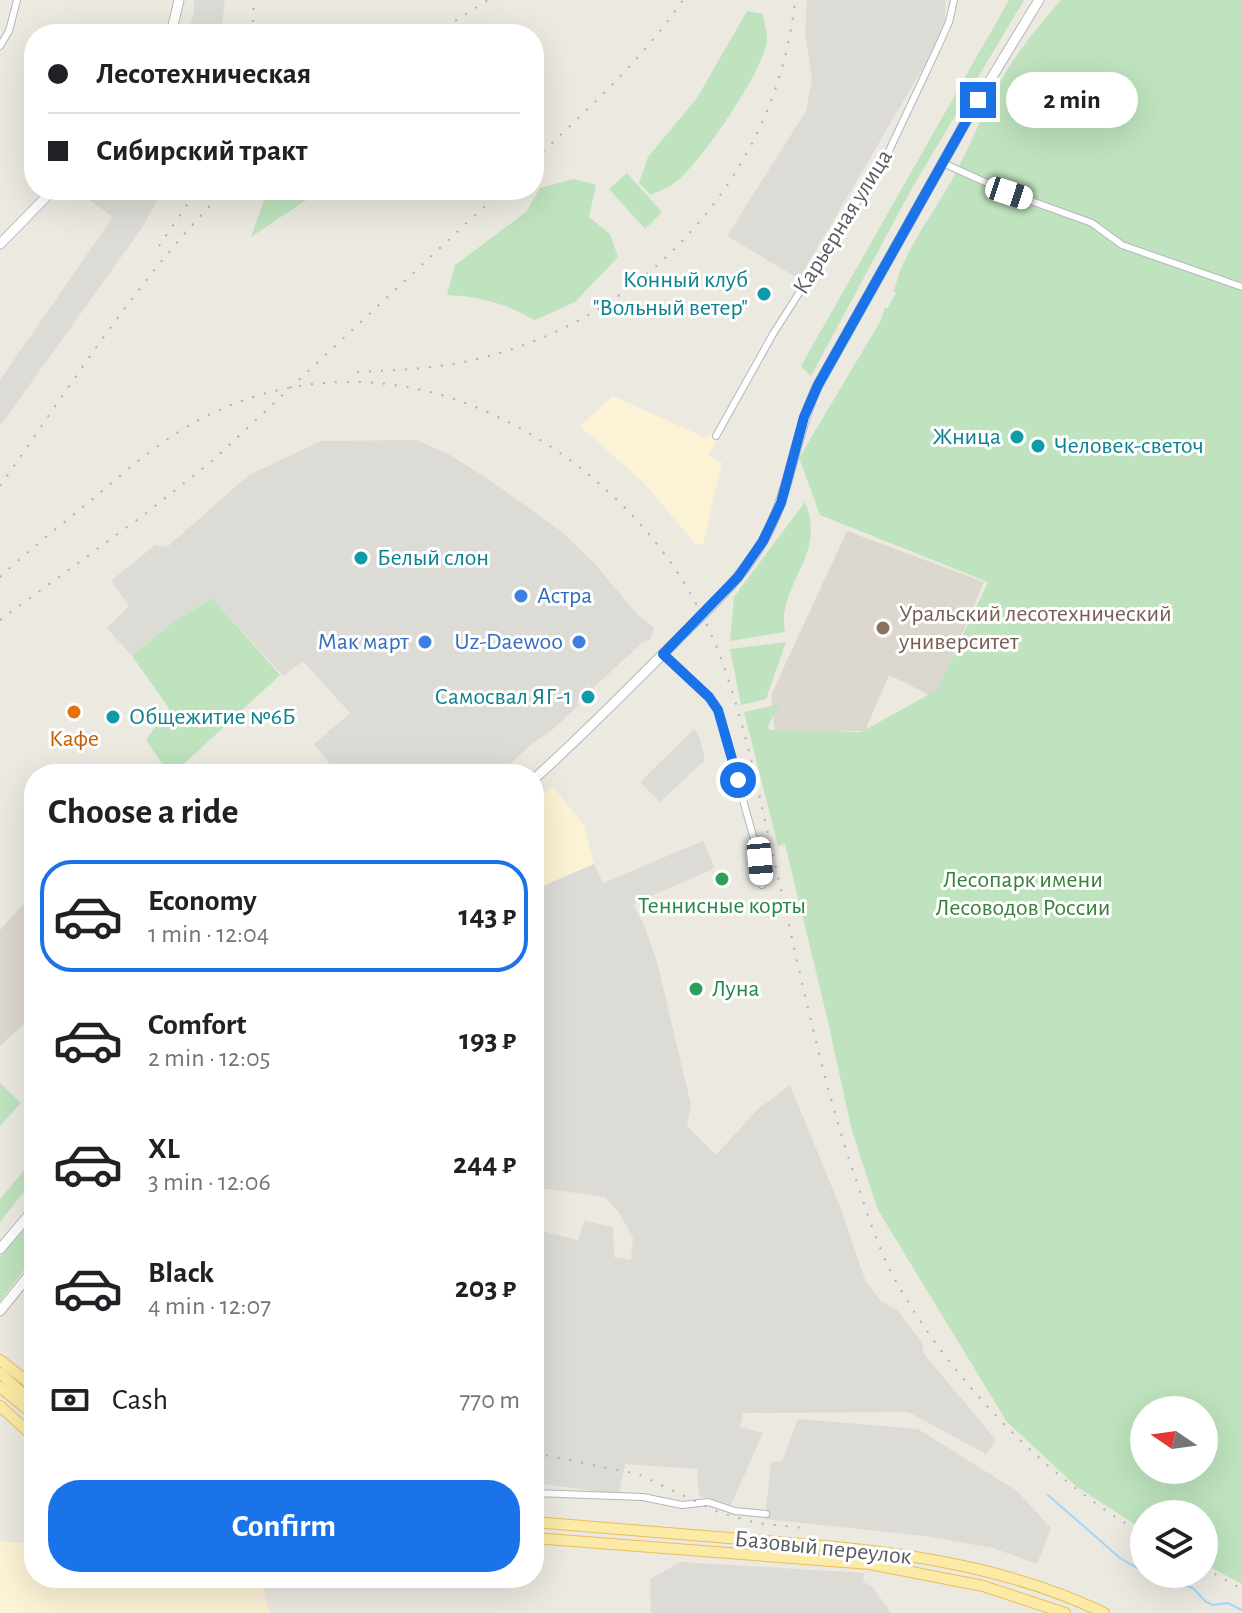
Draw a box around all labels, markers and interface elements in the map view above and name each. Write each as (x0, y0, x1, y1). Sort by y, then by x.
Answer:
text: Лесотехническая (96, 59, 311, 89)
callout: 2 min (1006, 72, 1138, 128)
route end (960, 82, 996, 118)
text: 2 min (1043, 87, 1101, 113)
text: Сибирский тракт (96, 136, 308, 166)
street label: Карьерная улица (789, 145, 897, 299)
car (982, 174, 1036, 212)
place label: Конный клуб "Вольный ветер" (593, 268, 748, 320)
marker: Конный клуб "Вольный ветер" (755, 285, 773, 303)
place label: Жница (932, 425, 1001, 449)
marker: Жница (1008, 428, 1026, 446)
place label: Человек-светоч (1054, 434, 1204, 458)
marker: Человек-светоч (1029, 437, 1047, 455)
place label: Белый слон (377, 546, 489, 570)
marker: Белый слон (352, 549, 370, 567)
place label: Астра (537, 584, 592, 608)
marker: Астра (512, 587, 530, 605)
place label: Уральский лесотехнический университет (898, 602, 1172, 654)
marker: Уральский лесотехнический университет (874, 619, 892, 637)
place label: Мак март (317, 630, 409, 654)
place label: Uz-Daewoo (454, 630, 563, 654)
marker: Мак март (416, 633, 434, 651)
marker: Uz-Daewoo (570, 633, 588, 651)
place label: Самосвал ЯГ-1 (435, 685, 572, 709)
marker: Самосвал ЯГ-1 (579, 688, 597, 706)
marker: Кафе (65, 703, 83, 721)
place label: Общежитие №6Б (129, 705, 296, 729)
marker: Общежитие №6Б (104, 708, 122, 726)
place label: Кафе (49, 727, 99, 751)
route start (720, 762, 756, 798)
text: Choose a ride (48, 794, 238, 830)
car (746, 836, 774, 886)
park label: Лесопарк имени Лесоводов России (936, 868, 1110, 920)
marker: Теннисные корты (713, 870, 731, 888)
icon: car (52, 880, 124, 952)
text: Economy (148, 886, 257, 916)
place label: Теннисные корты (638, 894, 806, 918)
text: 143 ₽ (459, 901, 516, 931)
text: 1 min · 12:04 (148, 921, 269, 947)
place label: Луна (712, 977, 760, 1001)
marker: Луна (687, 980, 705, 998)
icon: car (52, 1004, 124, 1076)
text: Comfort (148, 1010, 247, 1040)
text: 193 ₽ (459, 1025, 516, 1055)
text: 2 min · 12:05 (148, 1045, 271, 1071)
icon: car (52, 1128, 124, 1200)
text: XL (148, 1134, 180, 1164)
text: 244 ₽ (453, 1149, 516, 1179)
text: 3 min · 12:06 (148, 1169, 271, 1195)
icon: car (52, 1252, 124, 1324)
text: Black (148, 1258, 214, 1288)
text: 203 ₽ (455, 1273, 516, 1303)
text: 4 min · 12:07 (148, 1293, 271, 1319)
icon: cash (48, 1378, 92, 1422)
text: Cash (112, 1385, 168, 1415)
text: 770 m (459, 1387, 520, 1413)
north arrow (1130, 1396, 1218, 1484)
map controls (1130, 1396, 1218, 1588)
button: Confirm (48, 1480, 520, 1572)
button: layers (1130, 1500, 1218, 1588)
street label: Базовый переулок (733, 1527, 913, 1569)

